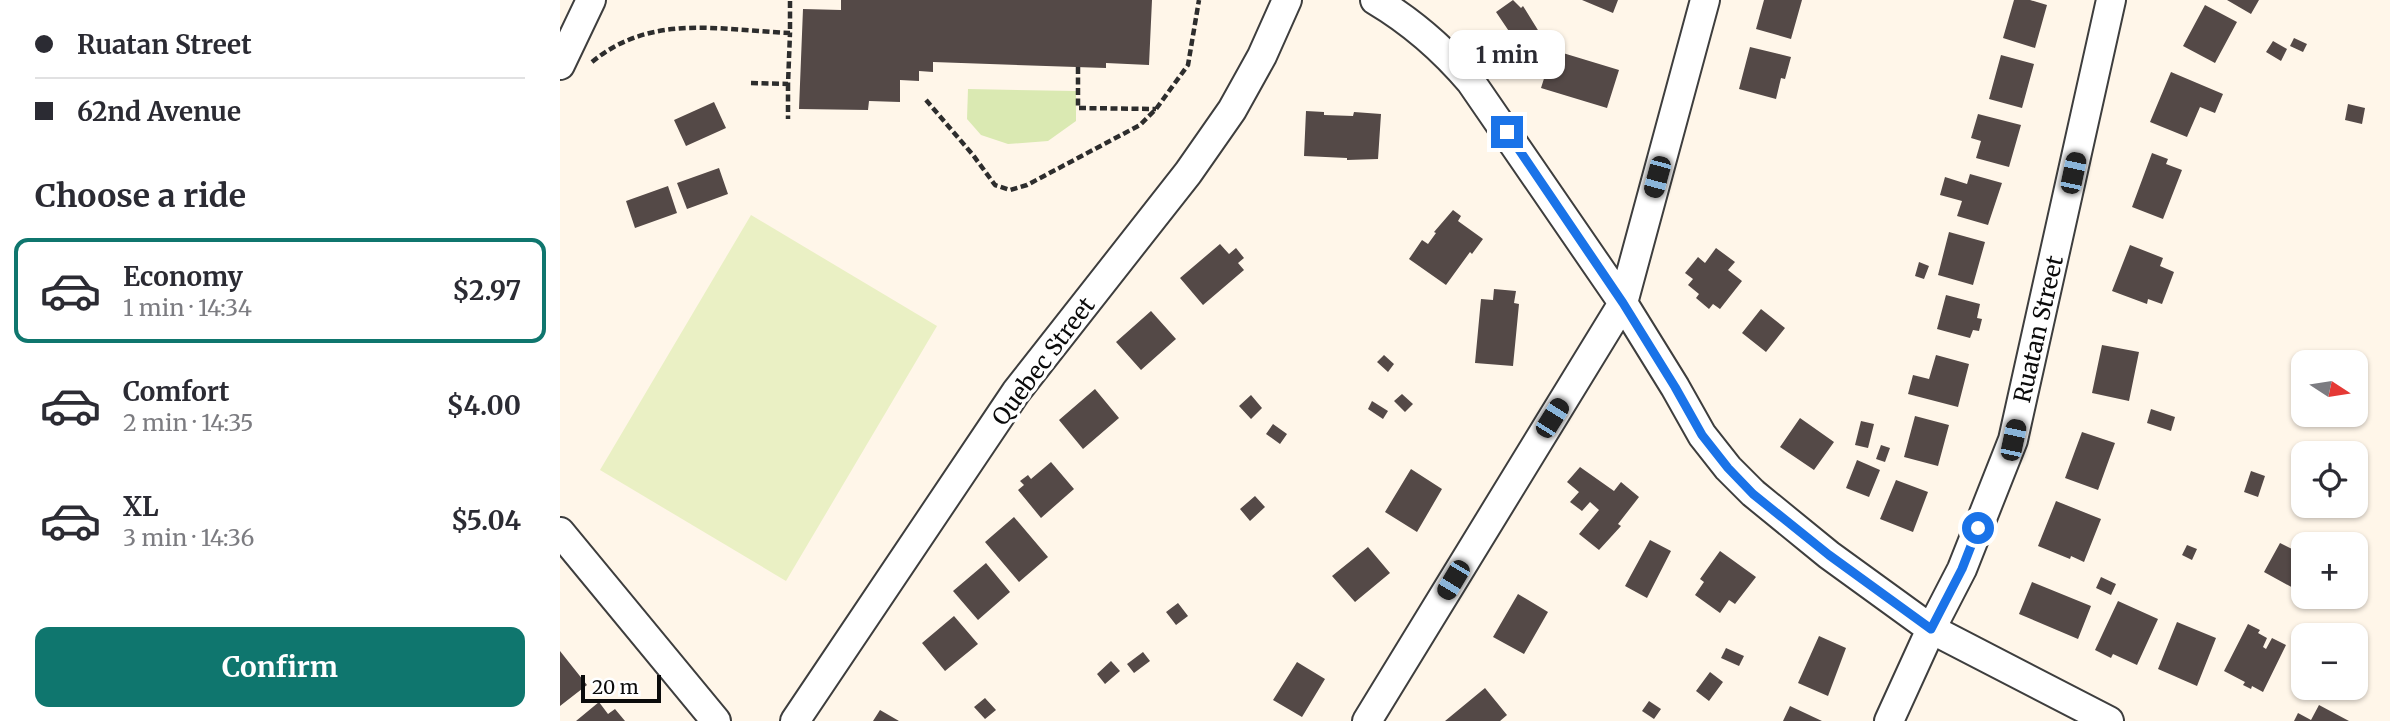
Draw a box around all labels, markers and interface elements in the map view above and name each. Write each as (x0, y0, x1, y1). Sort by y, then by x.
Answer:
text: Ruatan Street (77, 28, 252, 61)
callout: 1 min (1449, 31, 1565, 80)
text: 1 min (1476, 40, 1538, 69)
text: 62nd Avenue (77, 95, 241, 128)
route end (1491, 116, 1523, 148)
car (2059, 150, 2088, 196)
car (1642, 154, 1673, 200)
text: Choose a ride (35, 176, 246, 216)
street label: Ruatan Street (2007, 253, 2069, 405)
icon: car (39, 259, 102, 322)
text: Economy (123, 260, 243, 293)
text: $2.97 (452, 274, 521, 307)
street label: Quebec Street (985, 291, 1101, 431)
text: 1 min · 14:34 (123, 293, 252, 322)
north arrow (2291, 350, 2368, 427)
map controls (2291, 350, 2368, 700)
icon: car (39, 374, 102, 437)
text: Comfort (123, 375, 229, 408)
text: $4.00 (446, 389, 521, 422)
car (1532, 395, 1573, 441)
text: 2 min · 14:35 (123, 408, 253, 437)
car (1999, 417, 2028, 463)
button: locate (2291, 441, 2368, 518)
icon: car (39, 489, 102, 552)
text: XL (123, 490, 159, 523)
text: $5.04 (451, 504, 521, 537)
route start (1962, 512, 1994, 544)
text: 3 min · 14:36 (123, 523, 254, 552)
button: + (2291, 532, 2368, 609)
car (1434, 557, 1473, 603)
button: − (2291, 623, 2368, 700)
button: Confirm (35, 627, 525, 707)
scale bar (581, 672, 662, 704)
text: 20 m (592, 675, 639, 699)

